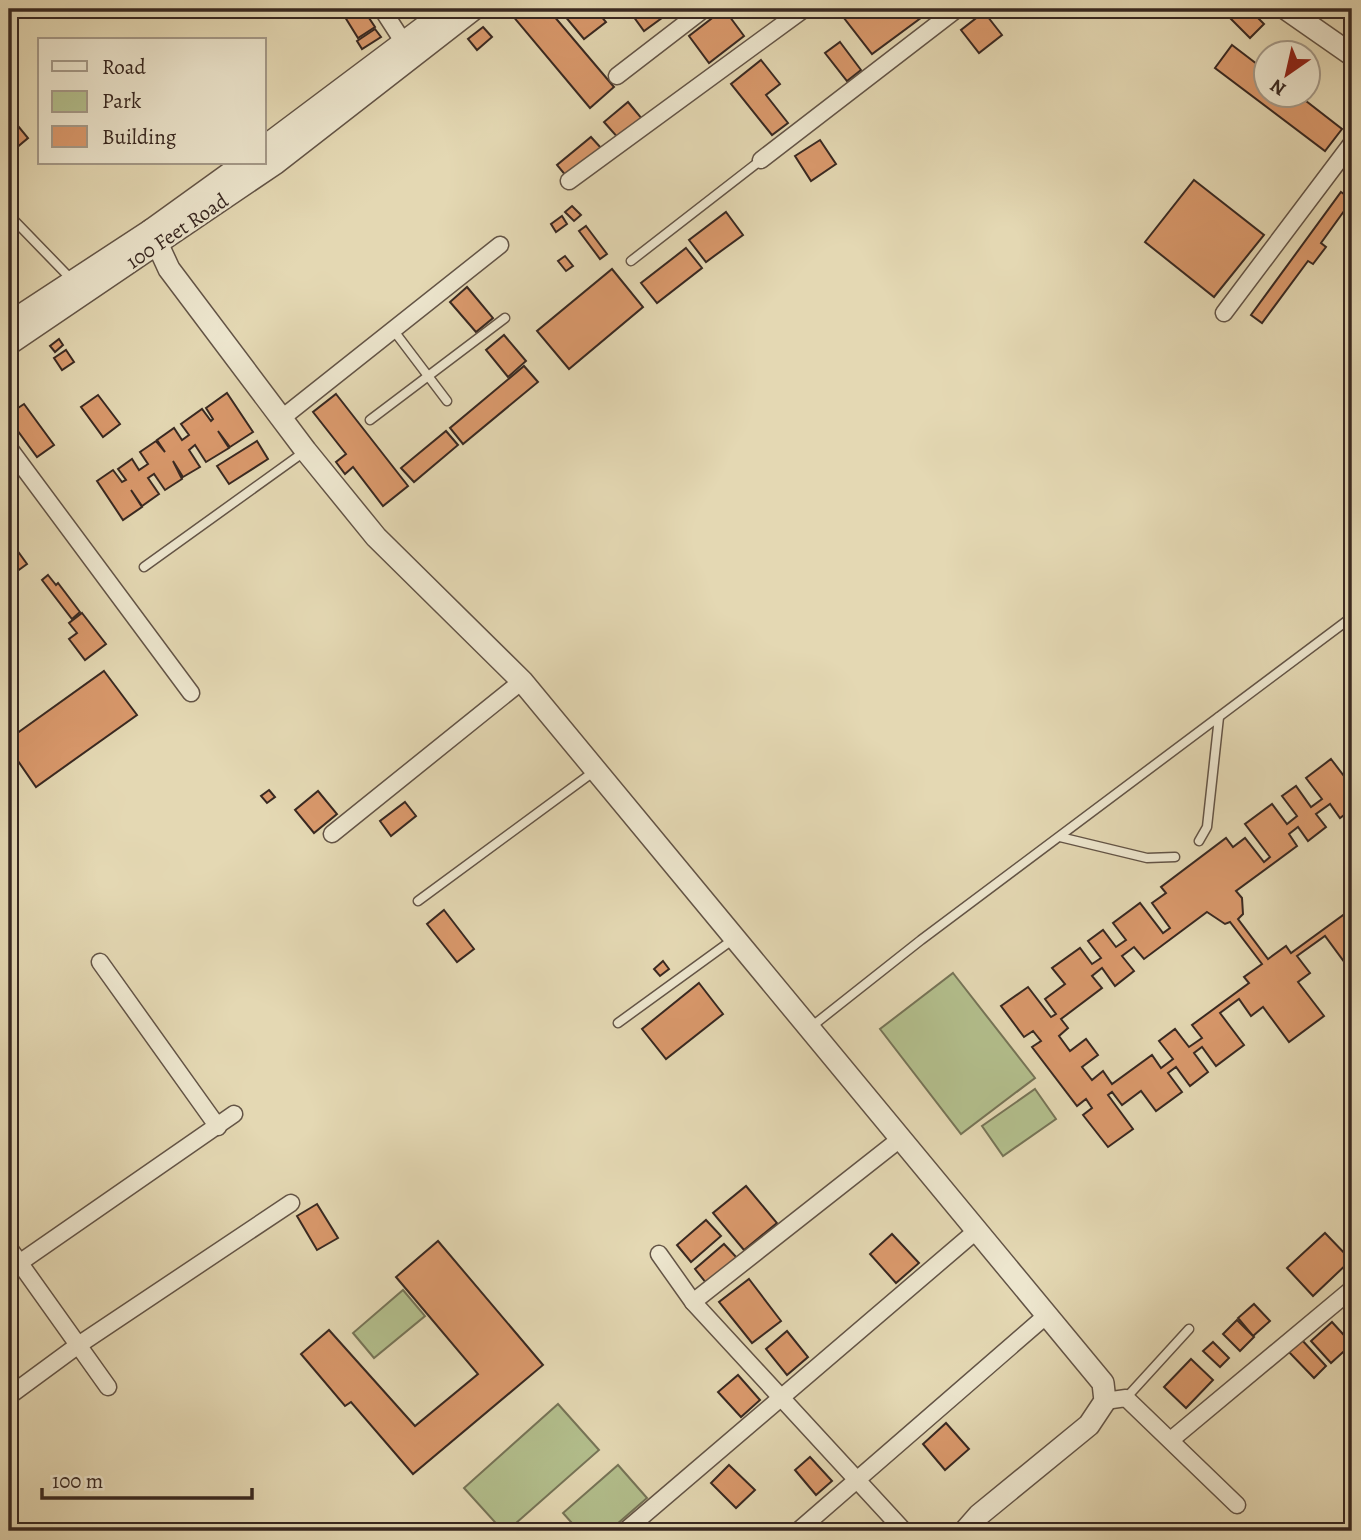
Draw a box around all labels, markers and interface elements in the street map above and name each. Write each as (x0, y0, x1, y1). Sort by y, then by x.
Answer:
legend (38, 38, 266, 164)
north arrow (1252, 38, 1322, 108)
text: Road (102, 53, 146, 81)
text: N (1265, 73, 1291, 102)
text: Park (102, 87, 142, 115)
text: Building (102, 123, 177, 151)
street label: 100 Feet Road (121, 186, 234, 275)
scale bar (42, 1456, 252, 1500)
text: 100 m (52, 1467, 103, 1495)

